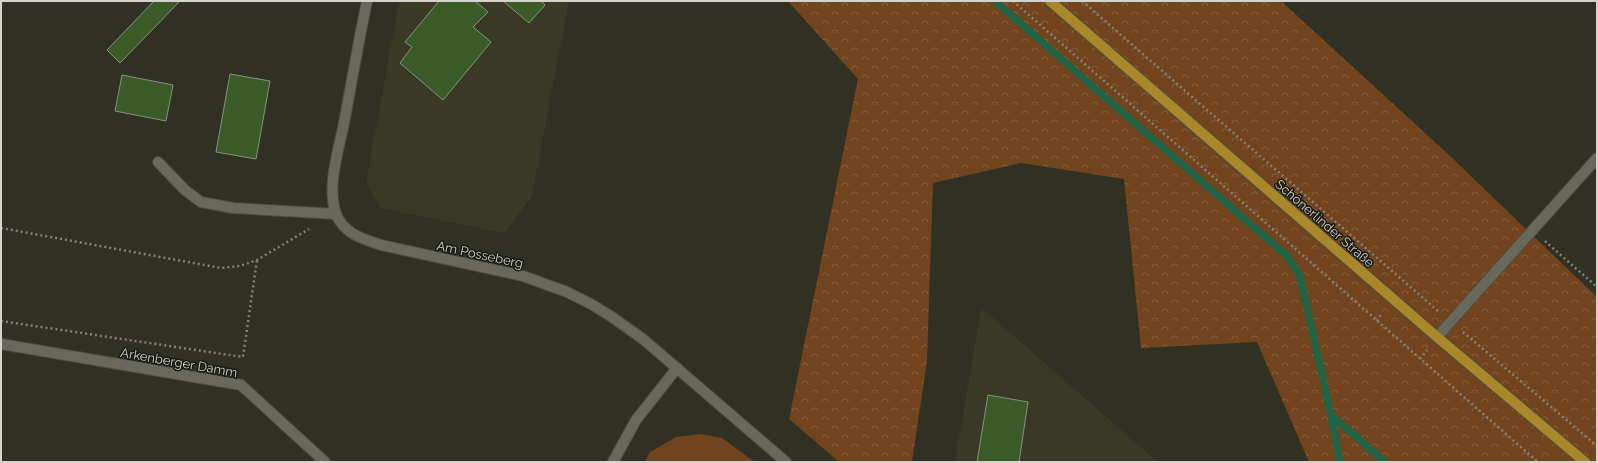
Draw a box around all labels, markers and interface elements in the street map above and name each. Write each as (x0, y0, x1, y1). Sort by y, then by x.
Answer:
street label: Schönerlinder Straße (1272, 176, 1377, 271)
street label: Am Posseberg (435, 238, 525, 271)
street label: Arkenberger Damm (119, 345, 239, 380)

